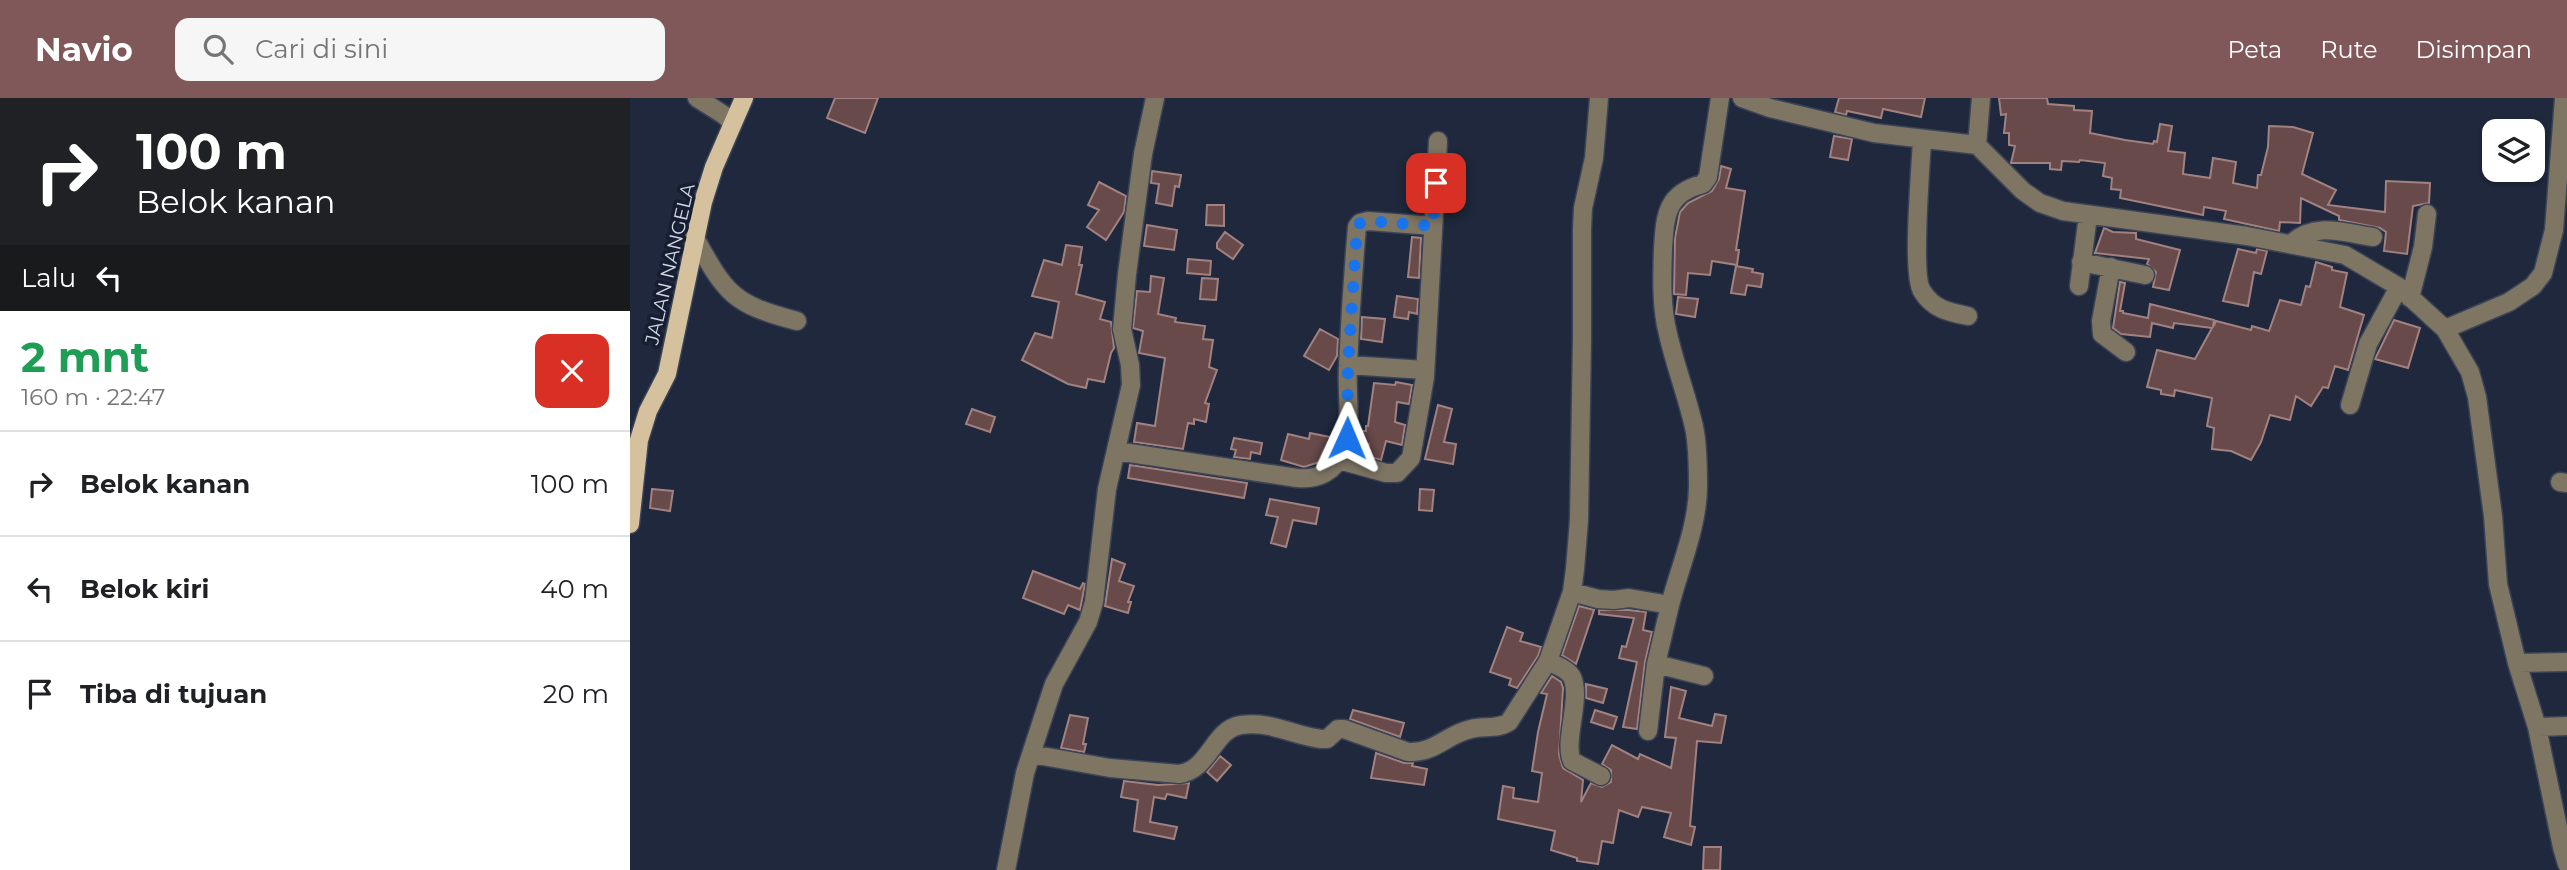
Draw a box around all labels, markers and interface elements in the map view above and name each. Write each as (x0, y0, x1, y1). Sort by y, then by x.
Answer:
search box (175, 18, 665, 81)
text: Navio (35, 29, 133, 69)
icon: search (199, 30, 237, 68)
text: Cari di sini (255, 33, 388, 65)
text: Peta (2227, 35, 2282, 64)
text: Rute (2320, 35, 2378, 64)
text: Disimpan (2416, 35, 2532, 64)
map controls (2482, 119, 2545, 182)
button: layers (2482, 119, 2545, 182)
text: 100 m (136, 122, 287, 181)
icon: right (21, 126, 112, 217)
pin (1406, 153, 1466, 213)
icon: arrive (1417, 164, 1455, 202)
street label: JALAN NANGELA (640, 181, 700, 348)
text: Belok kanan (136, 182, 336, 221)
icon: left (90, 259, 128, 297)
text: Lalu (21, 262, 76, 294)
text: 2 mnt (21, 331, 149, 383)
button: close (535, 334, 609, 408)
text: 160 m · 22:47 (21, 383, 165, 411)
position arrow (1310, 401, 1384, 475)
icon: right (21, 465, 59, 503)
text: Belok kanan (80, 468, 250, 500)
text: 100 m (531, 468, 609, 500)
icon: left (21, 570, 59, 608)
text: Belok kiri (80, 573, 209, 605)
text: 40 m (540, 573, 609, 605)
icon: arrive (21, 675, 59, 713)
text: Tiba di tujuan (80, 678, 267, 710)
text: 20 m (543, 678, 609, 710)

